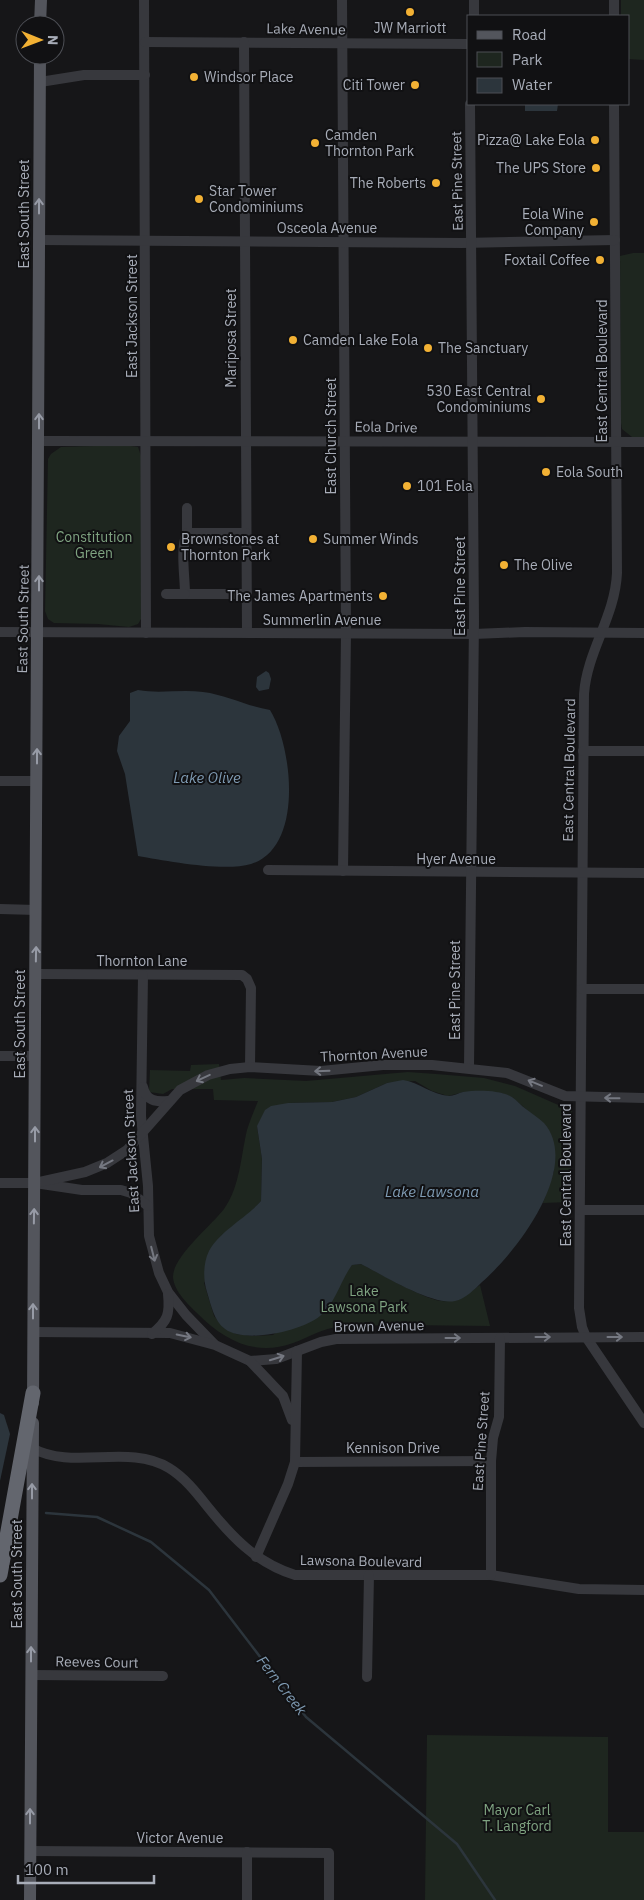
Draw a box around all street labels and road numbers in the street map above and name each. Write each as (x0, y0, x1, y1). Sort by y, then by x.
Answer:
street label: Lake Avenue (266, 19, 346, 39)
street label: East Pine Street (447, 131, 467, 231)
street label: East South Street (15, 159, 33, 269)
street label: Osceola Avenue (277, 219, 378, 237)
street label: East Jackson Street (123, 254, 141, 378)
street label: Mariposa Street (222, 288, 240, 388)
street label: East Central Boulevard (593, 299, 611, 443)
street label: East Church Street (322, 377, 340, 494)
street label: Eola Drive (354, 417, 418, 437)
street label: East Pine Street (451, 536, 469, 636)
street label: East South Street (13, 564, 33, 674)
street label: Summerlin Avenue (263, 611, 382, 629)
street label: East Central Boulevard (559, 698, 579, 842)
street label: Hyer Avenue (416, 850, 496, 868)
street label: East Pine Street (446, 940, 464, 1040)
street label: Thornton Lane (97, 952, 188, 970)
street label: East South Street (11, 969, 29, 1079)
street label: Thornton Avenue (320, 1042, 429, 1066)
street label: East Jackson Street (119, 1089, 143, 1213)
street label: East Central Boulevard (557, 1103, 575, 1247)
street label: Brown Avenue (333, 1316, 425, 1336)
street label: East Pine Street (469, 1390, 493, 1491)
street label: Kennison Drive (346, 1439, 440, 1457)
street label: East South Street (8, 1519, 26, 1629)
street label: Lawsona Boulevard (300, 1551, 422, 1571)
street label: Reeves Court (55, 1652, 139, 1672)
street label: Victor Avenue (137, 1829, 224, 1847)

